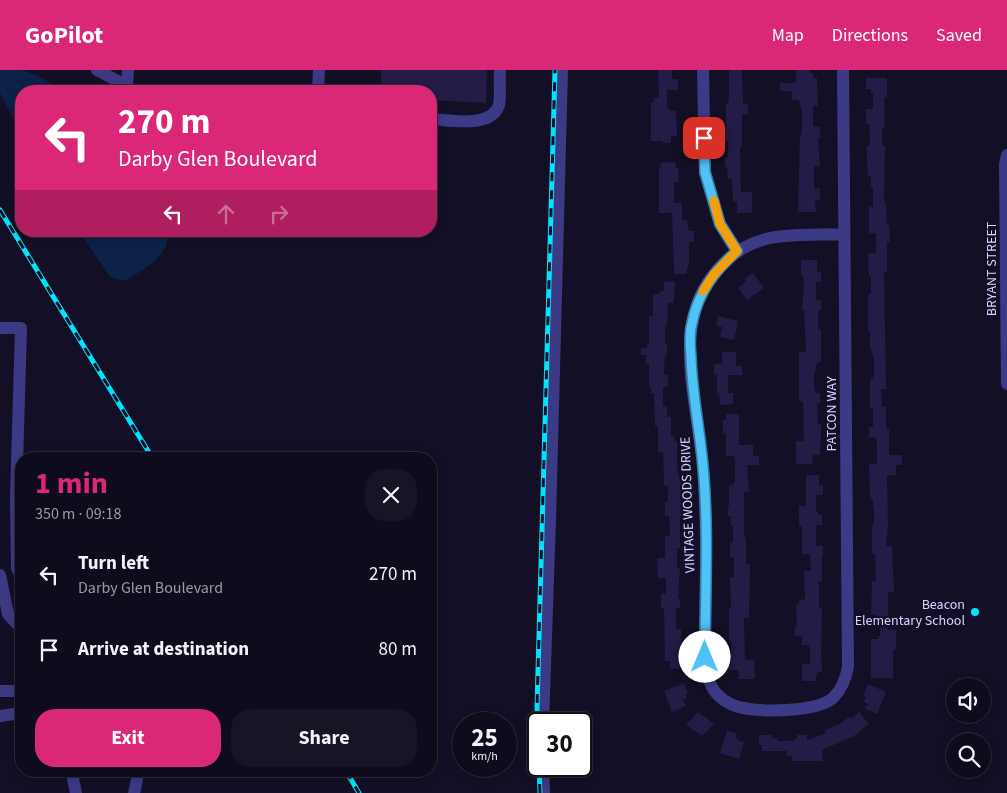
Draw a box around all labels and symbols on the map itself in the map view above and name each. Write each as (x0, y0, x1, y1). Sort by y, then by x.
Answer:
pin (683, 117, 725, 159)
street label: BRYANT STREET (982, 221, 1002, 316)
street label: PATCON WAY (822, 376, 842, 452)
street label: VINTAGE WOODS DRIVE (676, 436, 700, 573)
place label: Beacon Elementary School (855, 595, 965, 631)
marker: Beacon Elementary School (969, 606, 981, 618)
position arrow (678, 630, 730, 682)
speed limit sign: 30 (527, 712, 592, 777)

